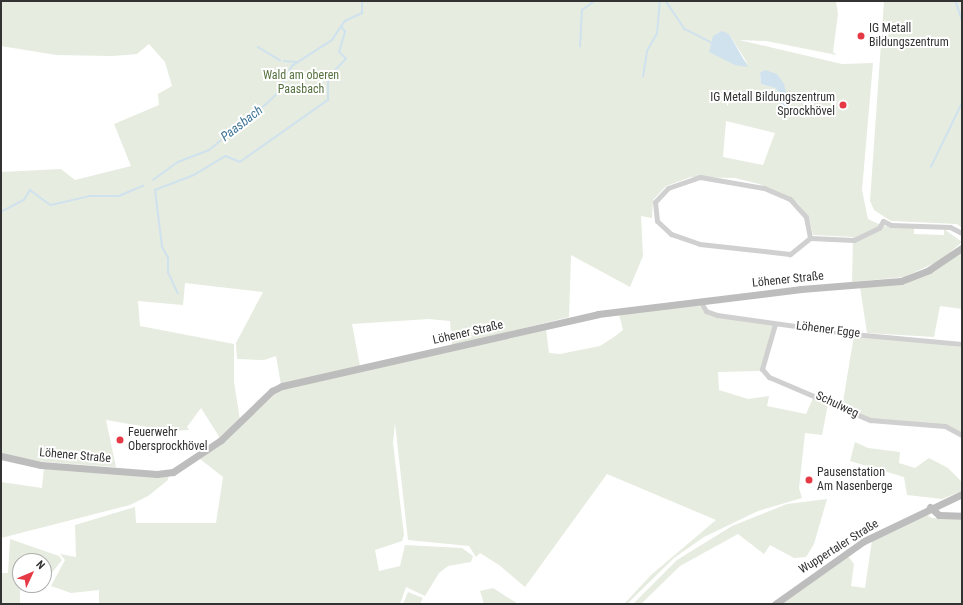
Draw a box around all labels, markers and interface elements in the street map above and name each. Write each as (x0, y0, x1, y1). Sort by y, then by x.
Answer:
place label: IG Metall Bildungszentrum (869, 22, 949, 50)
marker: IG Metall Bildungszentrum (856, 31, 866, 41)
park label: Wald am oberen Paasbach (263, 69, 339, 97)
place label: IG Metall Bildungszentrum Sprockhövel (710, 91, 835, 119)
marker: IG Metall Bildungszentrum Sprockhövel (838, 100, 848, 110)
water label: Paasbach (218, 103, 266, 145)
street label: Löhener Straße (752, 269, 824, 291)
street label: Löhener Straße (431, 318, 505, 348)
street label: Löhener Egge (795, 319, 861, 341)
street label: Schulweg (813, 389, 861, 421)
place label: Feuerwehr Obersprockhövel (128, 426, 207, 454)
marker: Feuerwehr Obersprockhövel (115, 435, 125, 445)
street label: Löhener Straße (39, 446, 111, 466)
place label: Pausenstation Am Nasenberge (817, 466, 892, 494)
marker: Pausenstation Am Nasenberge (804, 475, 814, 485)
street label: Wuppertaler Straße (797, 517, 881, 577)
north arrow (12, 553, 52, 593)
text: N (33, 558, 47, 572)

